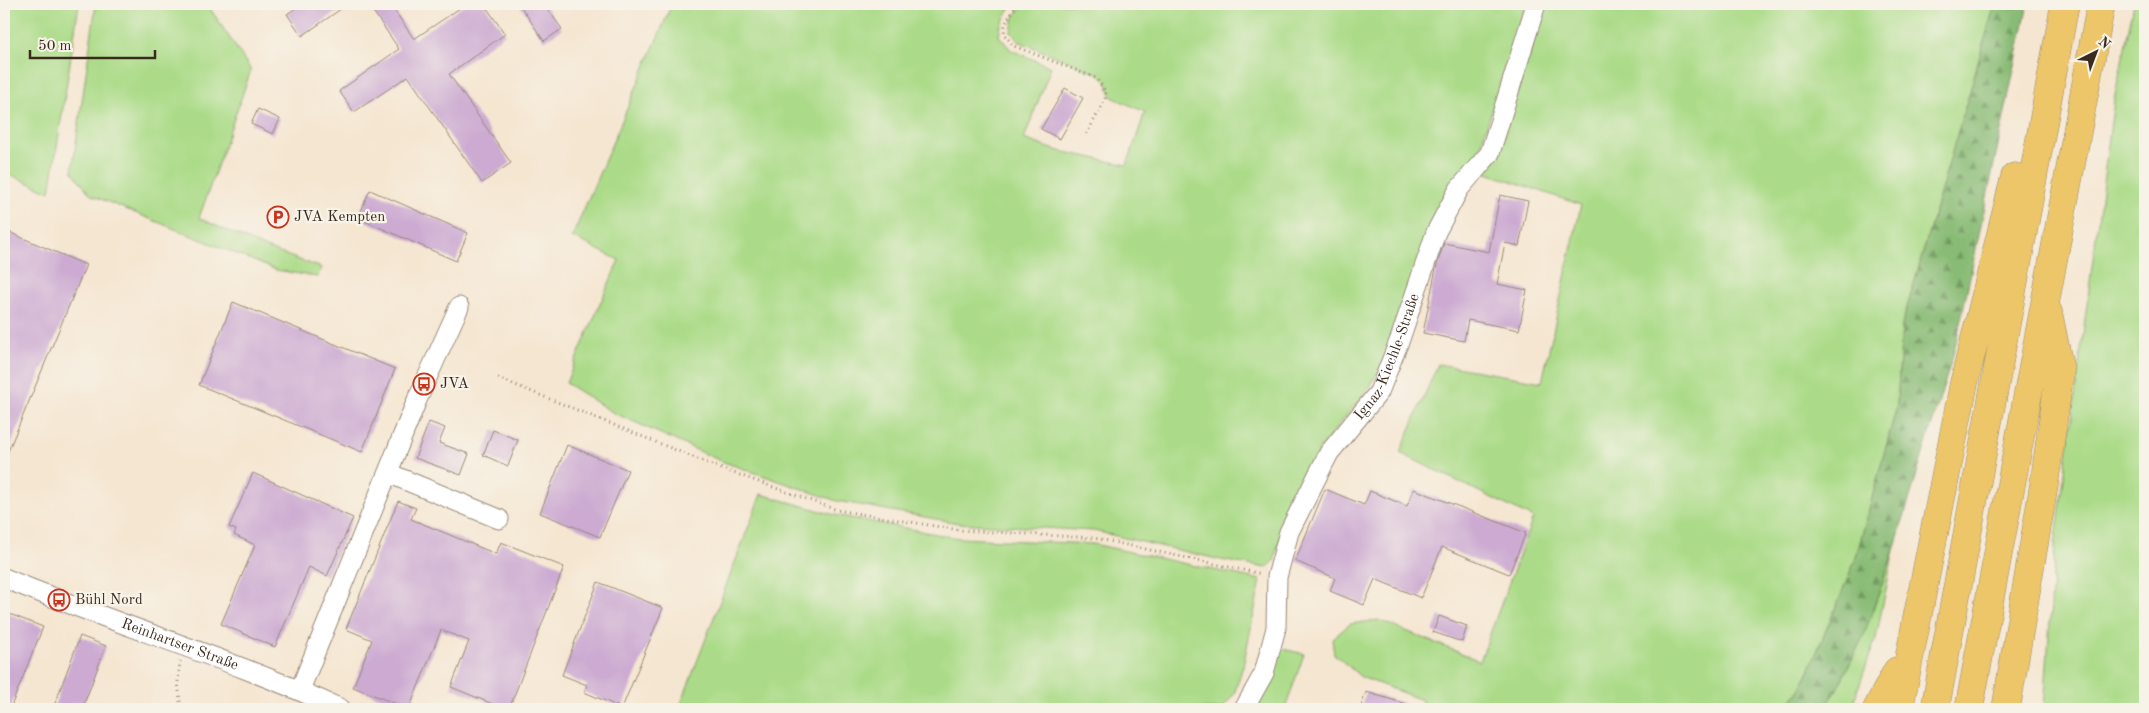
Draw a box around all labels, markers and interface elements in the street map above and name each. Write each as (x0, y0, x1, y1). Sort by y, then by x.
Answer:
scale bar (30, 28, 155, 60)
north arrow (2072, 28, 2122, 78)
text: N (2095, 34, 2113, 52)
text: 50 m (38, 39, 72, 54)
parking icon: JVA Kempten (266, 205, 290, 229)
place label: JVA Kempten (294, 210, 385, 225)
street label: Ignaz-Kiechle-Straße (1352, 292, 1422, 423)
bus stop icon: JVA (412, 372, 436, 396)
place label: JVA (440, 377, 470, 392)
bus stop icon: Bühl Nord (47, 588, 71, 612)
place label: Bühl Nord (75, 593, 143, 608)
street label: Reinhartser Straße (119, 616, 240, 673)

